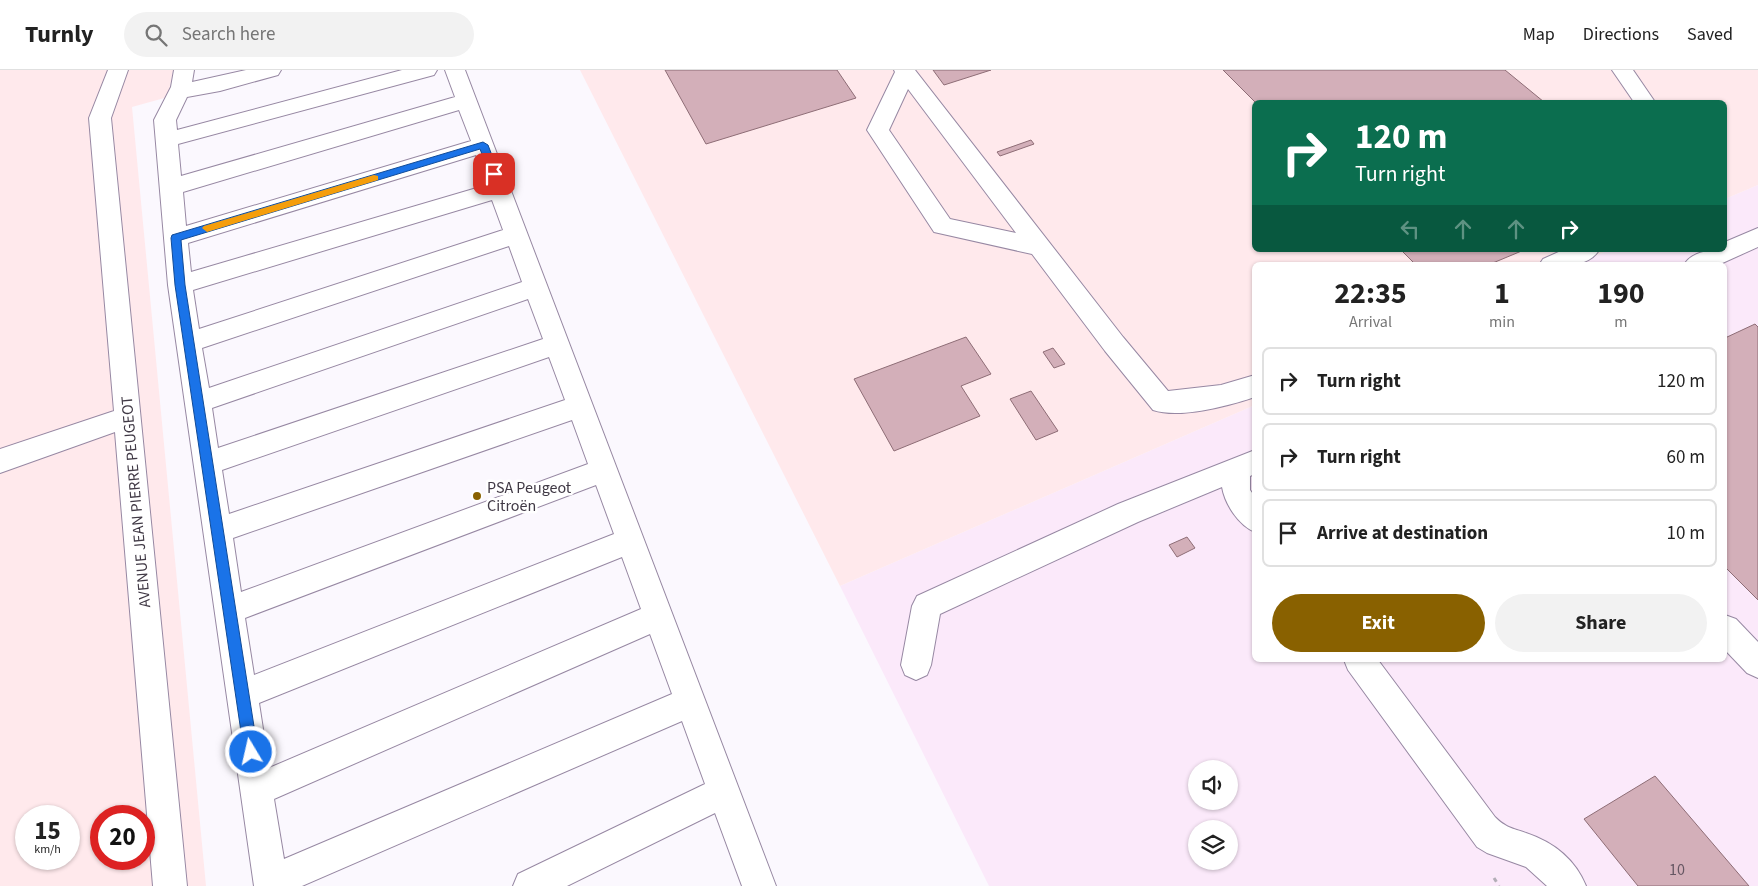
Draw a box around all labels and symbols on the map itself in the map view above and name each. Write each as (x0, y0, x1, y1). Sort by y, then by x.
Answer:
pin (473, 153, 515, 195)
street label: AVENUE JEAN PIERRE PEUGEOT (116, 395, 156, 609)
place label: PSA Peugeot Citroën (487, 477, 572, 517)
marker: PSA Peugeot Citroën (471, 490, 483, 502)
position arrow (224, 725, 276, 777)
speed limit sign: 20 (90, 805, 155, 870)
house number: 10 (1669, 859, 1685, 881)

